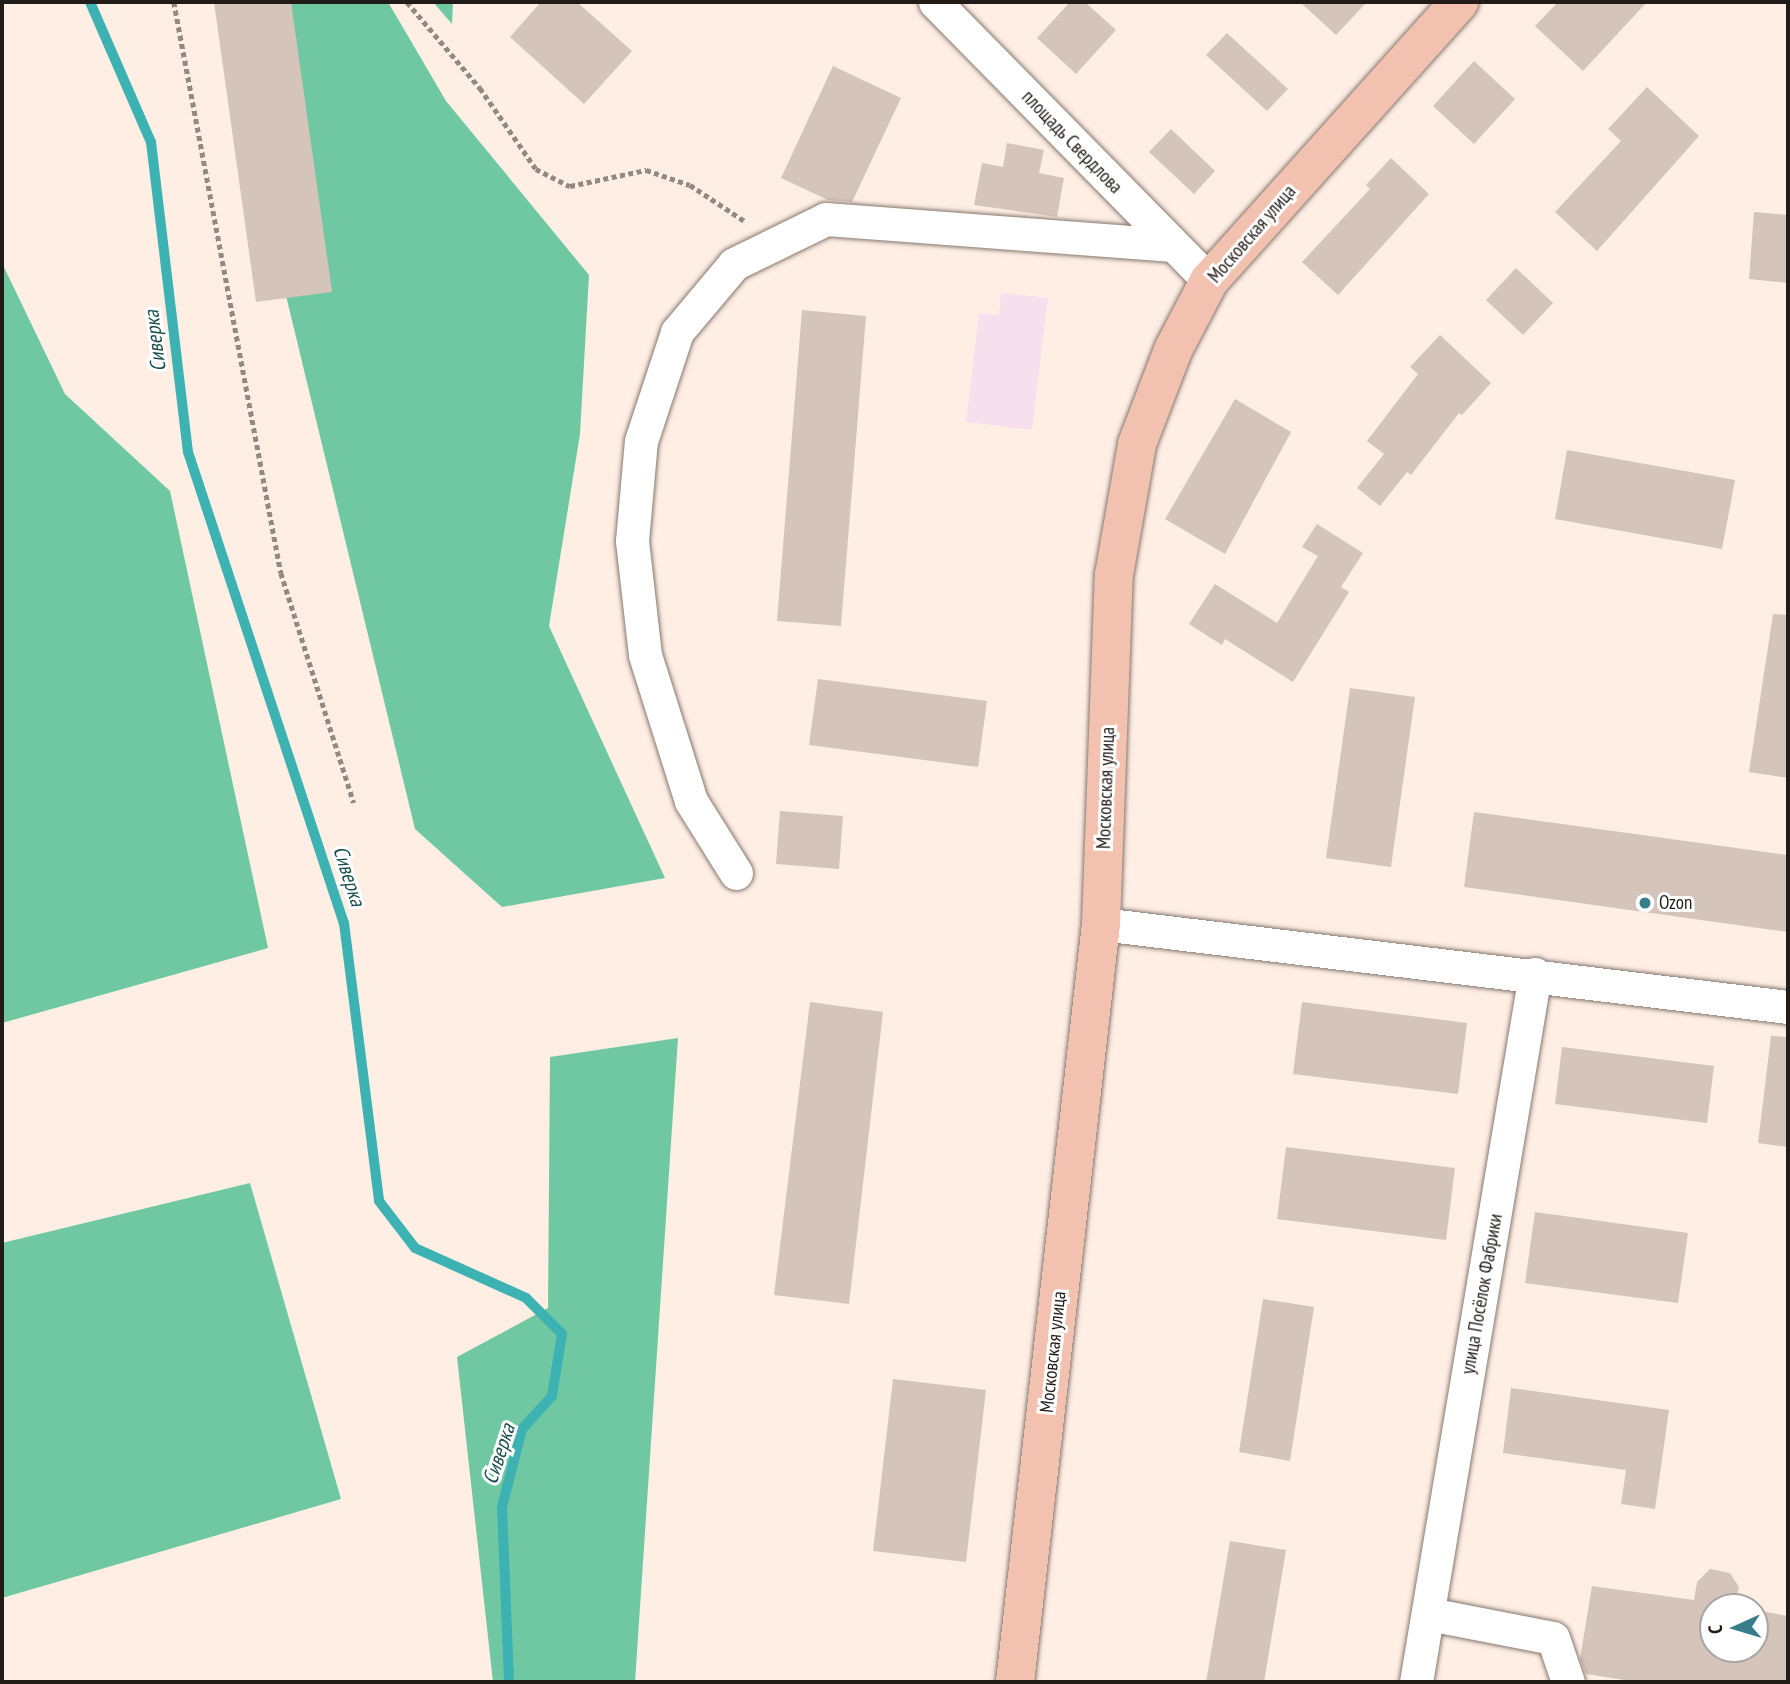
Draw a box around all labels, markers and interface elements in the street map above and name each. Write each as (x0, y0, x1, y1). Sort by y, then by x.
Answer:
street label: площадь Свердлова (1017, 85, 1127, 199)
street label: Московская улица (1203, 180, 1301, 288)
water label: Сиверка (139, 309, 171, 373)
street label: Московская улица (1092, 727, 1120, 849)
water label: Сиверка (327, 843, 371, 909)
place label: Ozon (1659, 892, 1692, 914)
marker: Ozon (1637, 895, 1653, 911)
street label: улица Посёлок Фабрики (1457, 1212, 1507, 1376)
street label: Московская улица (1035, 1290, 1071, 1414)
water label: Сиверка (477, 1421, 521, 1487)
north arrow (1699, 1593, 1769, 1663)
text: С (1703, 1624, 1727, 1634)

